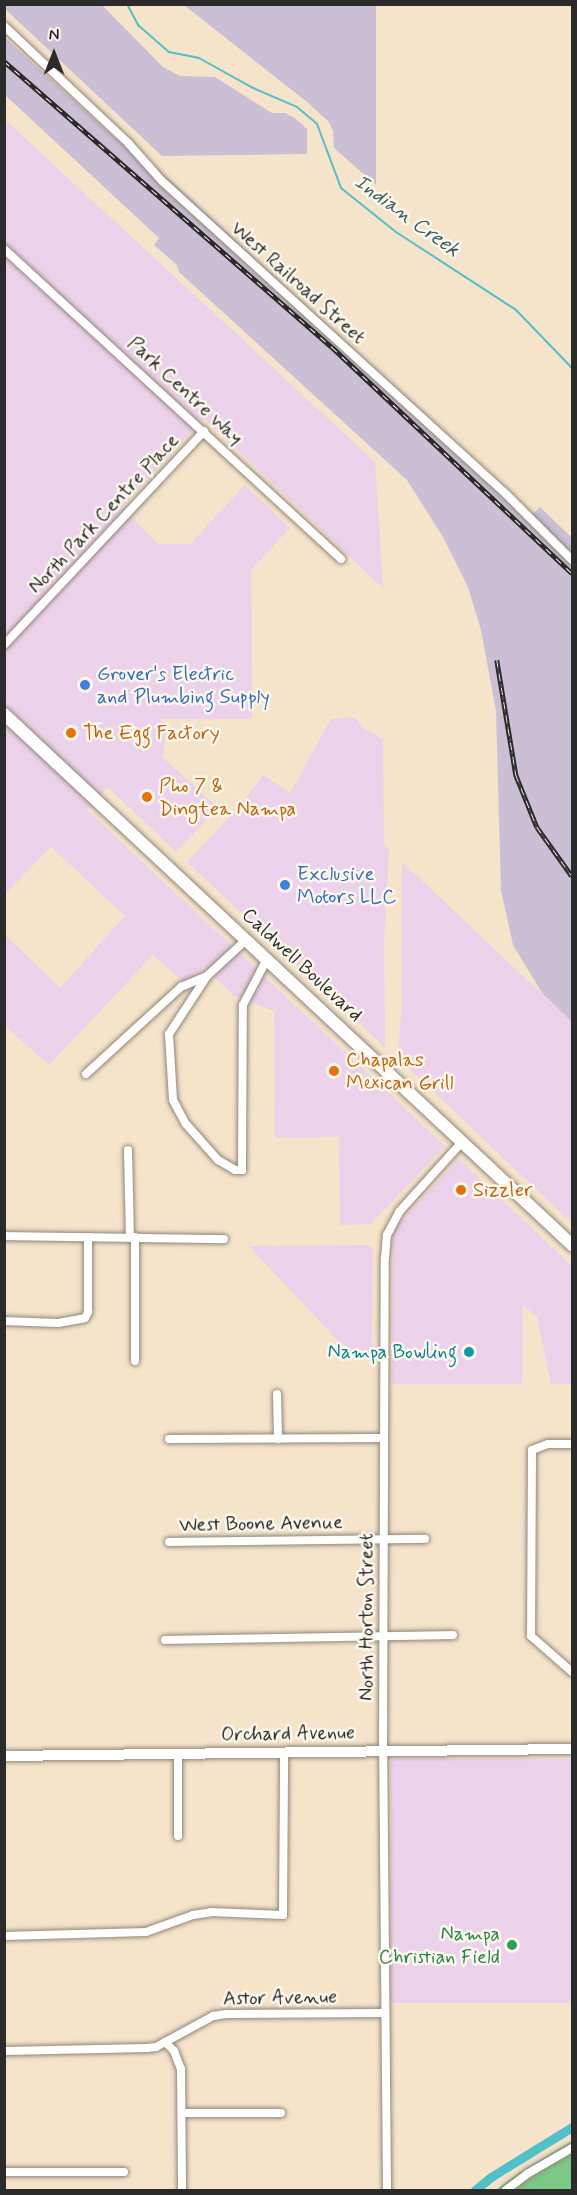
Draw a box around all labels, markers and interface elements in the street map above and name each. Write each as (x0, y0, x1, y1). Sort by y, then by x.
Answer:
north arrow (24, 24, 84, 84)
text: N (49, 25, 59, 46)
water label: Indian Creek (349, 169, 465, 263)
street label: West Railroad Street (225, 215, 371, 351)
street label: Park Centre Way (122, 331, 248, 451)
street label: North Park Centre Place (24, 430, 184, 598)
place label: Grover's Electric and Plumbing Supply (97, 662, 273, 709)
marker: Grover's Electric and Plumbing Supply (78, 678, 92, 692)
place label: The Egg Factory (83, 721, 216, 745)
marker: The Egg Factory (64, 726, 78, 740)
place label: Pho 7 & Dingtea Nampa (159, 774, 296, 821)
marker: Pho 7 & Dingtea Nampa (140, 790, 154, 804)
place label: Exclusive Motors LLC (297, 862, 395, 909)
marker: Exclusive Motors LLC (278, 878, 292, 892)
street label: Caldwell Boulevard (237, 903, 367, 1027)
place label: Chapalas Mexican Grill (346, 1048, 453, 1095)
marker: Chapalas Mexican Grill (327, 1064, 341, 1078)
place label: Sizzler (473, 1178, 532, 1202)
marker: Sizzler (454, 1183, 468, 1197)
place label: Nampa Bowling (327, 1340, 457, 1364)
marker: Nampa Bowling (462, 1345, 476, 1359)
street label: West Boone Avenue (179, 1511, 343, 1537)
street label: North Horton Street (355, 1532, 379, 1702)
street label: Orchard Avenue (219, 1721, 357, 1747)
place label: Nampa Christian Field (379, 1922, 500, 1969)
marker: Nampa Christian Field (505, 1938, 519, 1952)
street label: Astor Avenue (224, 1985, 336, 2011)

